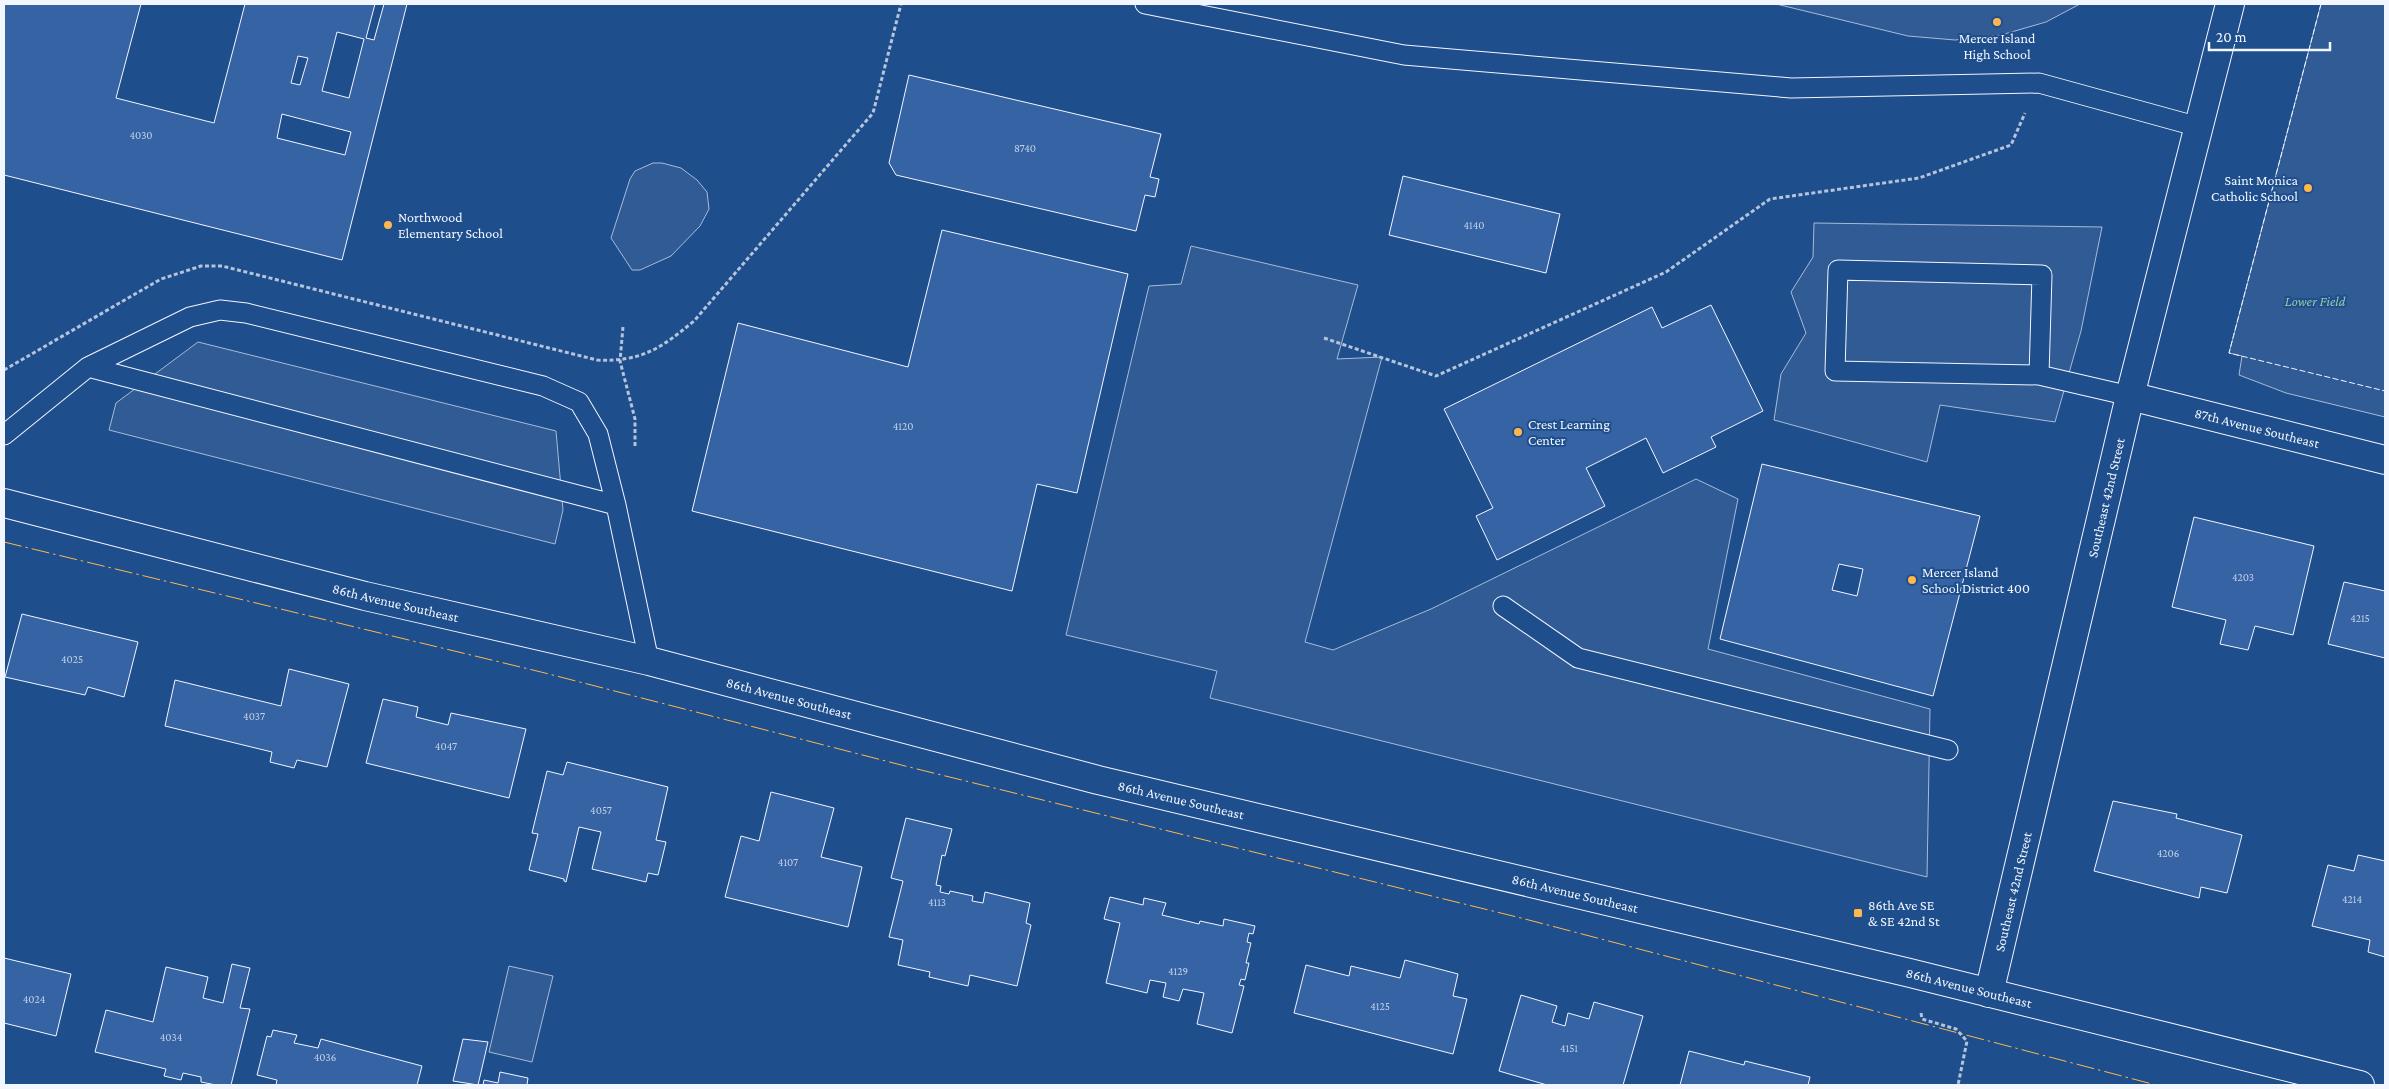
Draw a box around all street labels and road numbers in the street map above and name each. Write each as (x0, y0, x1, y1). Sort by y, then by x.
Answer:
street label: 87th Avenue Southeast (2193, 405, 2321, 451)
street label: Southeast 42nd Street (2084, 436, 2128, 559)
street label: 86th Avenue Southeast (331, 580, 461, 625)
street label: 86th Avenue Southeast (725, 674, 854, 722)
street label: 86th Avenue Southeast (1116, 777, 1246, 823)
street label: Southeast 42nd Street (1991, 830, 2035, 953)
street label: 86th Avenue Southeast (1510, 871, 1640, 916)
street label: 86th Avenue Southeast (1904, 964, 2034, 1011)

